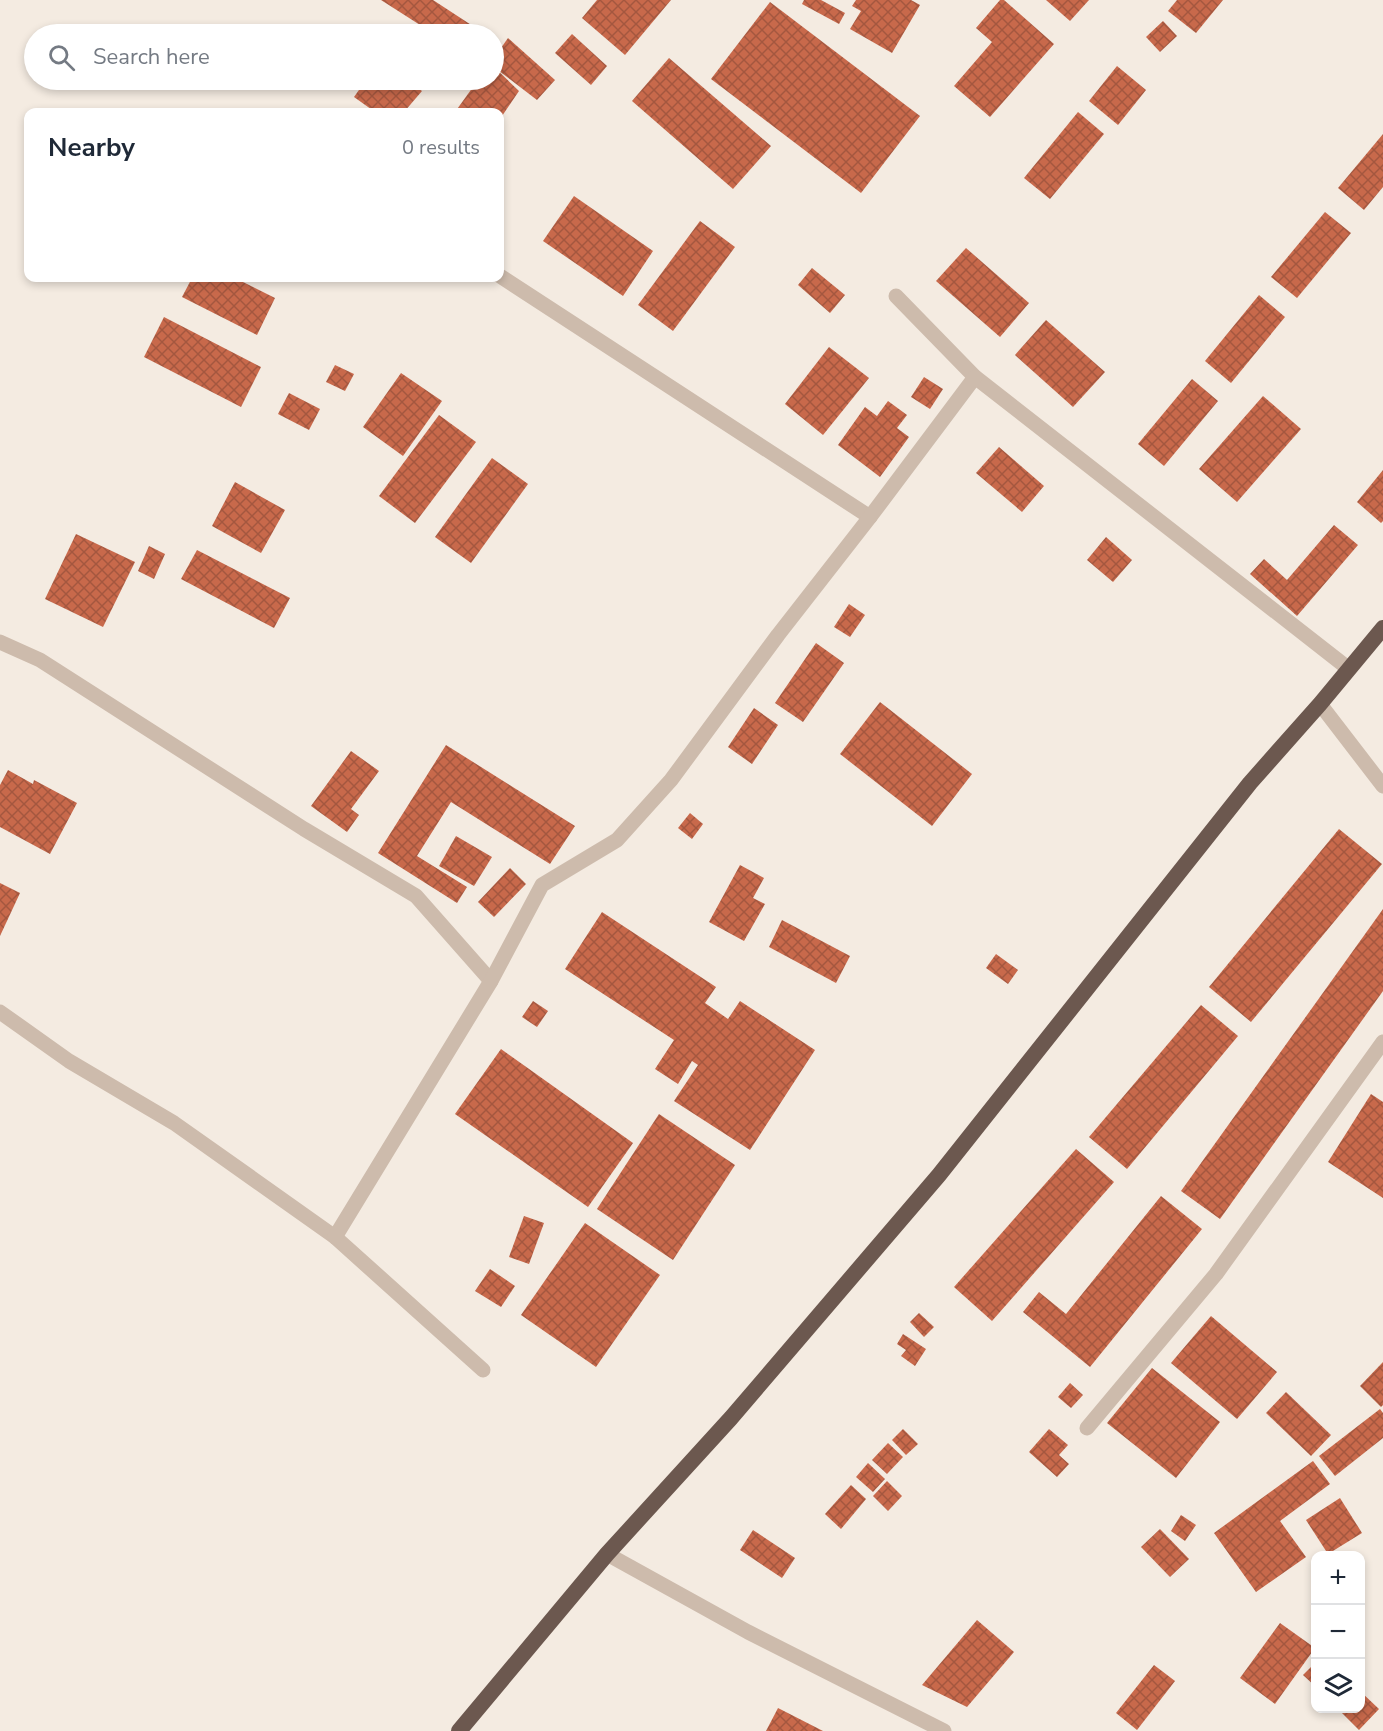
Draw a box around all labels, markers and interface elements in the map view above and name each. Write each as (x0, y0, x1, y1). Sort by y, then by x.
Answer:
search box (24, 24, 504, 90)
icon: search (45, 41, 78, 74)
text: Search here (93, 42, 210, 72)
text: Nearby (48, 130, 135, 165)
text: 0 results (402, 134, 480, 161)
map controls (1311, 1551, 1365, 1713)
button: + (1311, 1551, 1365, 1605)
button: − (1311, 1605, 1365, 1659)
button: layers (1311, 1659, 1365, 1713)

